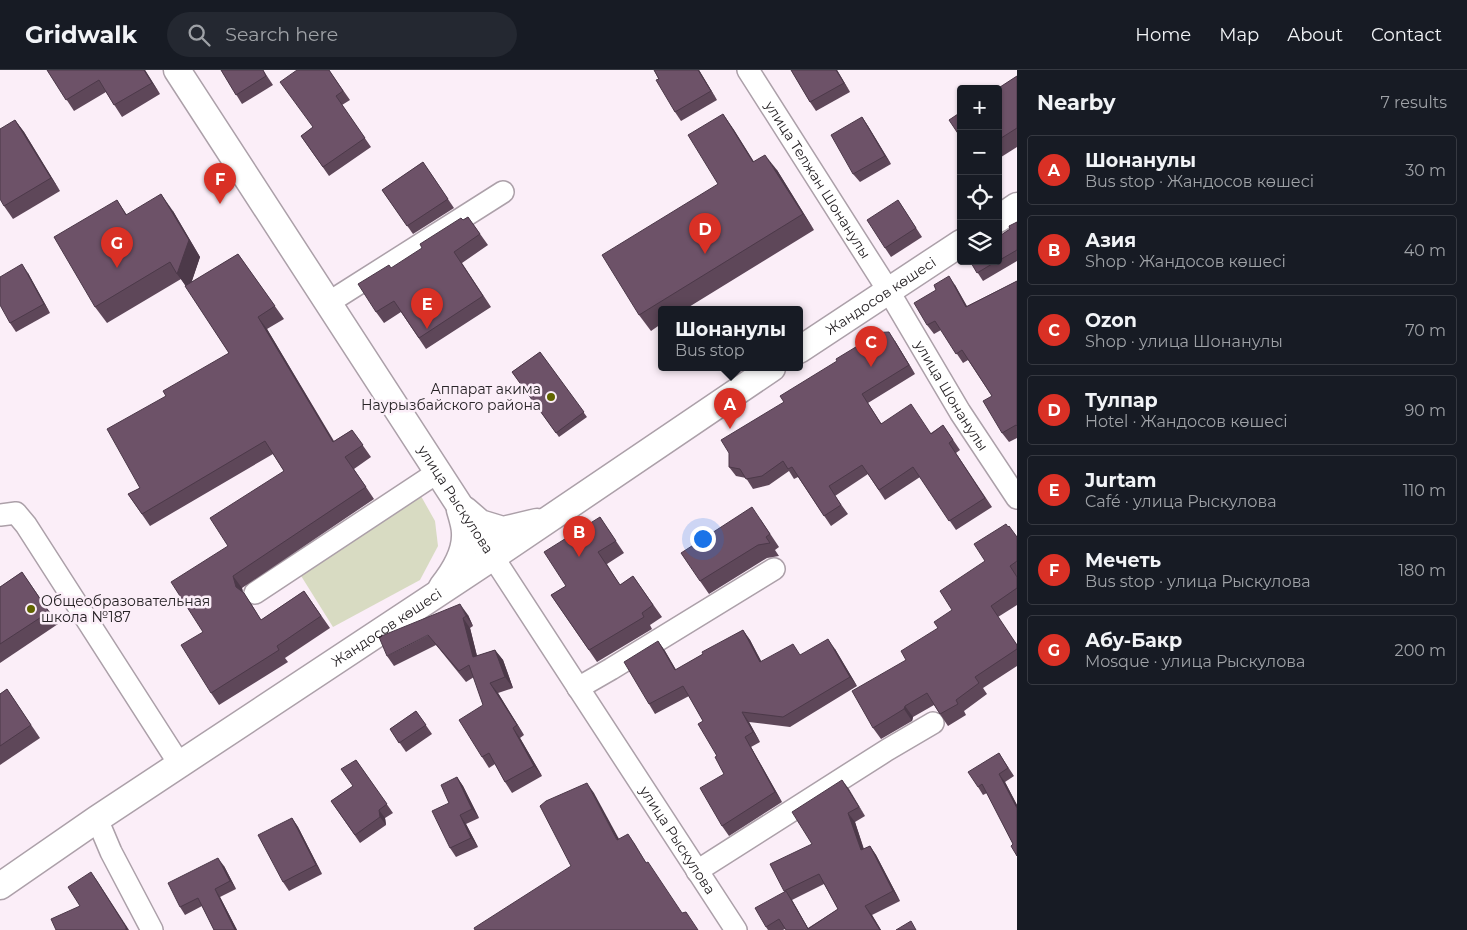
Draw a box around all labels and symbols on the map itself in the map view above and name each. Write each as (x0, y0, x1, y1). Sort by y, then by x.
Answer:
street label: улица Телжан Шонанулы (760, 97, 875, 262)
pin: F (204, 163, 236, 204)
pin: D (689, 213, 721, 254)
pin: G (101, 227, 133, 268)
street label: Жандосов көшесі (822, 253, 939, 339)
pin: E (411, 288, 443, 329)
pin: C (855, 326, 887, 367)
street label: улица Шонанулы (910, 336, 992, 454)
place label: Аппарат акима Наурызбайского района (361, 380, 541, 414)
pin: A (714, 388, 746, 429)
marker: Аппарат акима Наурызбайского района (545, 391, 557, 403)
street label: улица Рыскулова (413, 441, 497, 557)
pin: B (563, 516, 595, 557)
your location (690, 526, 716, 552)
street label: Жандосов көшесі (328, 584, 445, 670)
place label: Общеобразовательная школа №187 (41, 592, 210, 626)
marker: Общеобразовательная школа №187 (25, 603, 37, 615)
street label: улица Рыскулова (635, 782, 719, 898)

